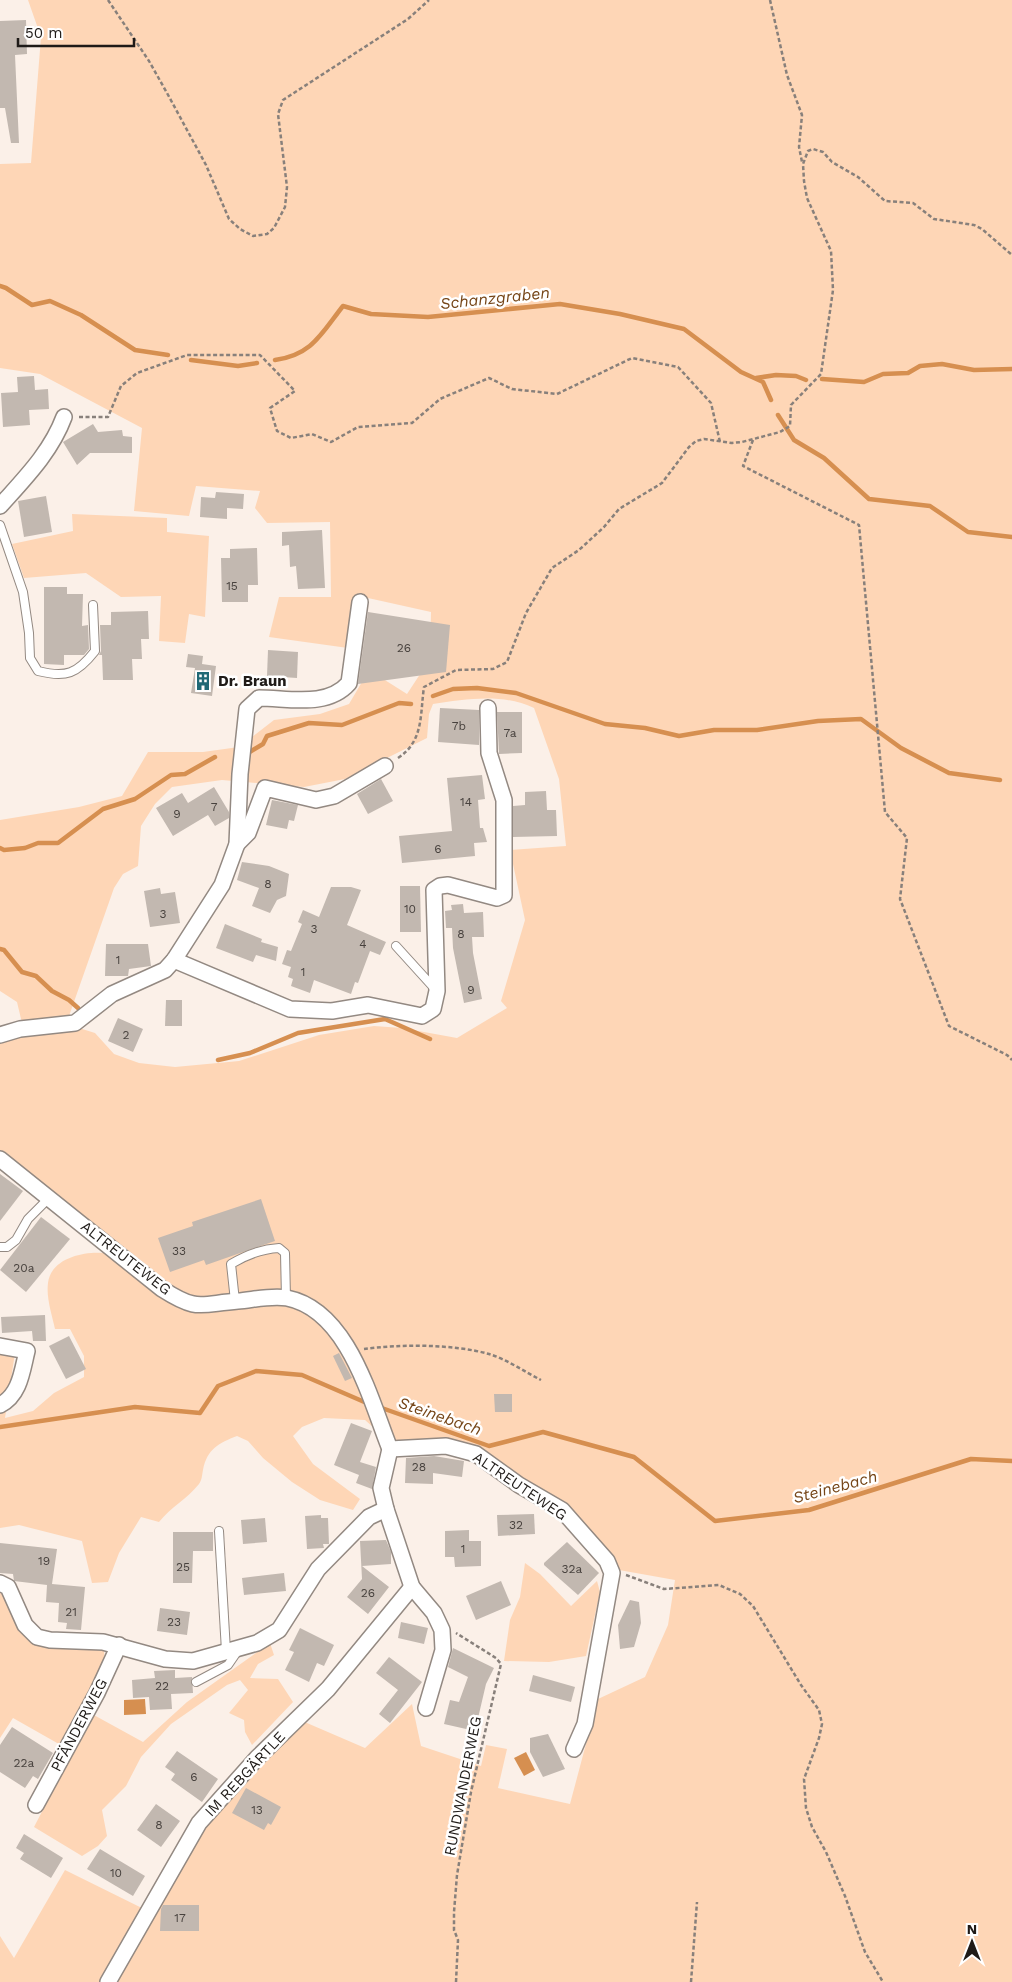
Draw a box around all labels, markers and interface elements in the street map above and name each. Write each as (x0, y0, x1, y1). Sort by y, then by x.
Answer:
scale bar (18, 15, 134, 47)
text: 50 m (25, 24, 62, 42)
water label: Schanzgraben (439, 283, 551, 313)
house number: 15 (226, 579, 238, 593)
house number: 26 (397, 641, 411, 655)
building icon: Dr. Braun (192, 670, 214, 692)
place label: Dr. Braun (218, 672, 287, 690)
house number: 7b (452, 719, 466, 733)
house number: 7a (503, 726, 517, 740)
house number: 14 (460, 795, 472, 809)
house number: 7 (211, 800, 218, 814)
house number: 9 (173, 807, 181, 821)
house number: 6 (434, 842, 442, 856)
house number: 8 (264, 877, 272, 891)
house number: 10 (404, 902, 416, 916)
house number: 3 (160, 907, 167, 921)
house number: 3 (311, 922, 318, 936)
house number: 8 (457, 927, 465, 941)
house number: 4 (359, 937, 367, 951)
house number: 1 (116, 953, 120, 967)
house number: 1 (301, 965, 305, 979)
house number: 9 (467, 983, 475, 997)
house number: 2 (123, 1028, 130, 1042)
street label: ALTREUTEWEG (77, 1217, 175, 1299)
house number: 33 (172, 1244, 186, 1258)
house number: 20a (13, 1261, 35, 1275)
water label: Steinebach (396, 1393, 484, 1439)
street label: ALTREUTEWEG (470, 1448, 570, 1524)
house number: 28 (412, 1460, 426, 1474)
water label: Steinebach (791, 1467, 879, 1507)
house number: 32 (509, 1518, 523, 1532)
house number: 1 (461, 1542, 465, 1556)
house number: 19 (38, 1554, 50, 1568)
house number: 25 (176, 1560, 190, 1574)
house number: 32a (562, 1562, 583, 1576)
house number: 26 (361, 1586, 375, 1600)
house number: 21 (65, 1605, 77, 1619)
house number: 23 (167, 1615, 181, 1629)
street label: PFÄNDERWEG (47, 1675, 111, 1775)
house number: 22 (155, 1679, 169, 1693)
street label: RUNDWANDERWEG (441, 1715, 485, 1857)
street label: IM REBGÄRTLE (201, 1728, 289, 1820)
house number: 22a (14, 1756, 35, 1770)
house number: 6 (190, 1770, 198, 1784)
house number: 13 (251, 1803, 263, 1817)
house number: 8 (155, 1818, 163, 1832)
house number: 10 (110, 1866, 122, 1880)
house number: 17 (174, 1911, 186, 1925)
north arrow (947, 1917, 997, 1967)
text: N (967, 1921, 977, 1937)

